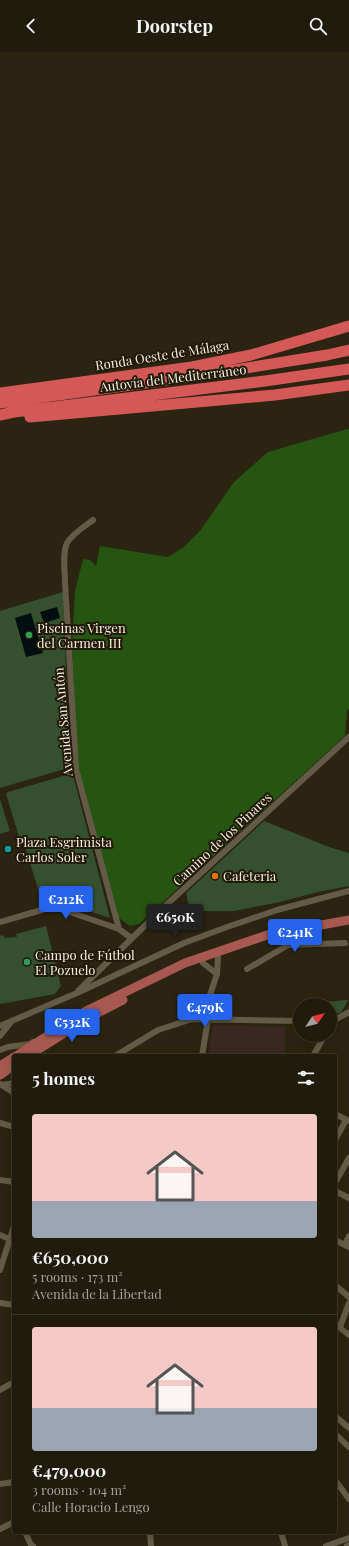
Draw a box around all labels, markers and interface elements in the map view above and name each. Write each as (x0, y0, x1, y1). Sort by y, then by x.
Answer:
text: Doorstep (136, 14, 213, 38)
icon: back (20, 15, 42, 37)
icon: search (307, 15, 329, 37)
street label: Ronda Oeste de Málaga (94, 335, 231, 373)
street label: Autovía del Mediterráneo (98, 360, 247, 395)
place label: Piscinas Virgen del Carmen III (37, 619, 126, 651)
marker: Piscinas Virgen del Carmen III (24, 630, 34, 640)
street label: Avenida San Antón (49, 667, 76, 778)
street label: Camino de los Pinares (169, 788, 275, 889)
place label: Plaza Esgrimista Carlos Soler (16, 833, 112, 865)
marker: Plaza Esgrimista Carlos Soler (3, 844, 13, 854)
place label: Cafeteria (223, 867, 277, 884)
marker: Cafeteria (210, 871, 220, 881)
pin: €212K (38, 886, 94, 920)
text: €212K (48, 890, 84, 907)
pin: €650K (147, 904, 203, 938)
text: €650K (155, 908, 195, 925)
pin: €241K (267, 919, 323, 953)
text: €241K (277, 923, 313, 940)
place label: Campo de Fútbol El Pozuelo (35, 946, 135, 978)
marker: Campo de Fútbol El Pozuelo (22, 957, 32, 967)
pin: €479K (177, 994, 233, 1028)
text: €479K (186, 998, 224, 1015)
north arrow (293, 998, 337, 1042)
map controls (293, 998, 337, 1042)
pin: €532K (44, 1009, 100, 1043)
text: €532K (54, 1013, 90, 1030)
text: 5 homes (32, 1067, 95, 1089)
icon: filters (295, 1067, 317, 1089)
icon: home (139, 1140, 211, 1212)
text: €650,000 (32, 1246, 109, 1268)
text: 5 rooms · 173 m² (32, 1268, 123, 1285)
text: Avenida de la Libertad (32, 1285, 162, 1302)
icon: home (139, 1353, 211, 1425)
text: €479,000 (32, 1459, 106, 1481)
text: 3 rooms · 104 m² (32, 1481, 126, 1498)
text: Calle Horacio Lengo (32, 1498, 150, 1515)

